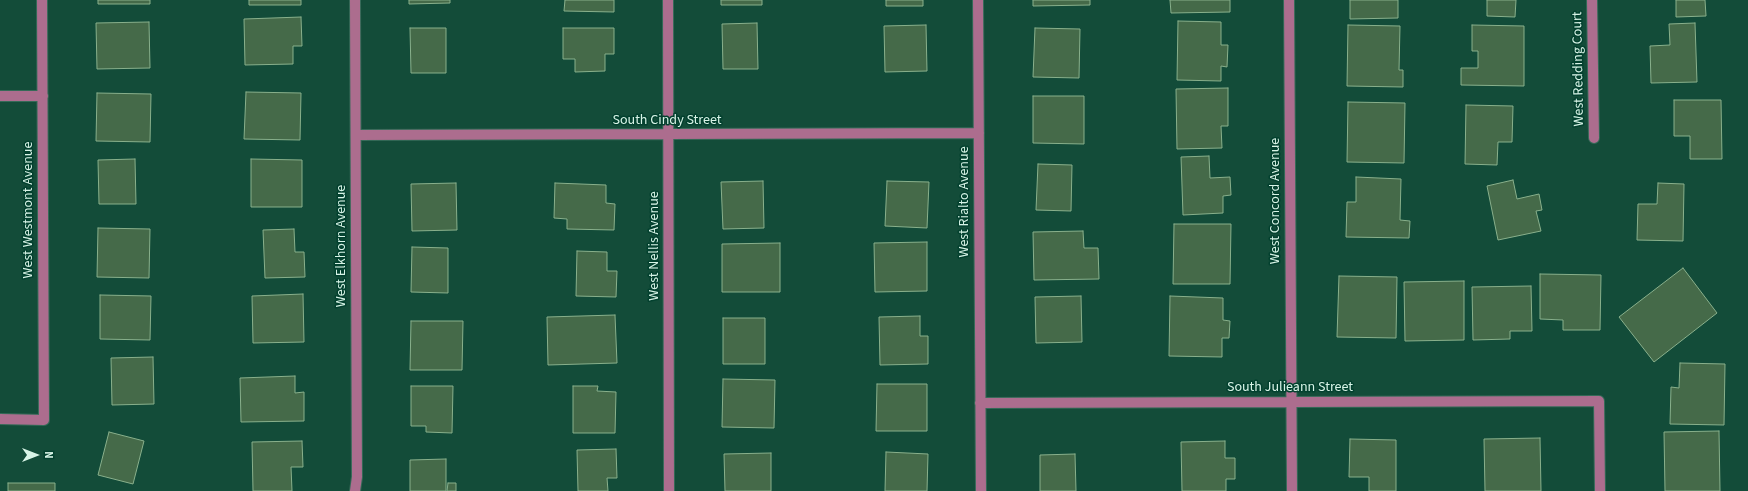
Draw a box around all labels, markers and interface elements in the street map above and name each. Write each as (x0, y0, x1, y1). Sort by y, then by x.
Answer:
street label: West Redding Court (1570, 11, 1588, 127)
street label: South Cindy Street (612, 113, 722, 129)
street label: West Concord Avenue (1268, 138, 1284, 264)
street label: West Westmont Avenue (21, 142, 37, 278)
street label: West Rialto Avenue (957, 146, 973, 258)
street label: West Elkhorn Avenue (334, 185, 350, 307)
street label: West Nellis Avenue (647, 191, 663, 301)
street label: South Julieann Street (1227, 380, 1353, 396)
north arrow (16, 435, 56, 475)
text: N (41, 451, 56, 459)

